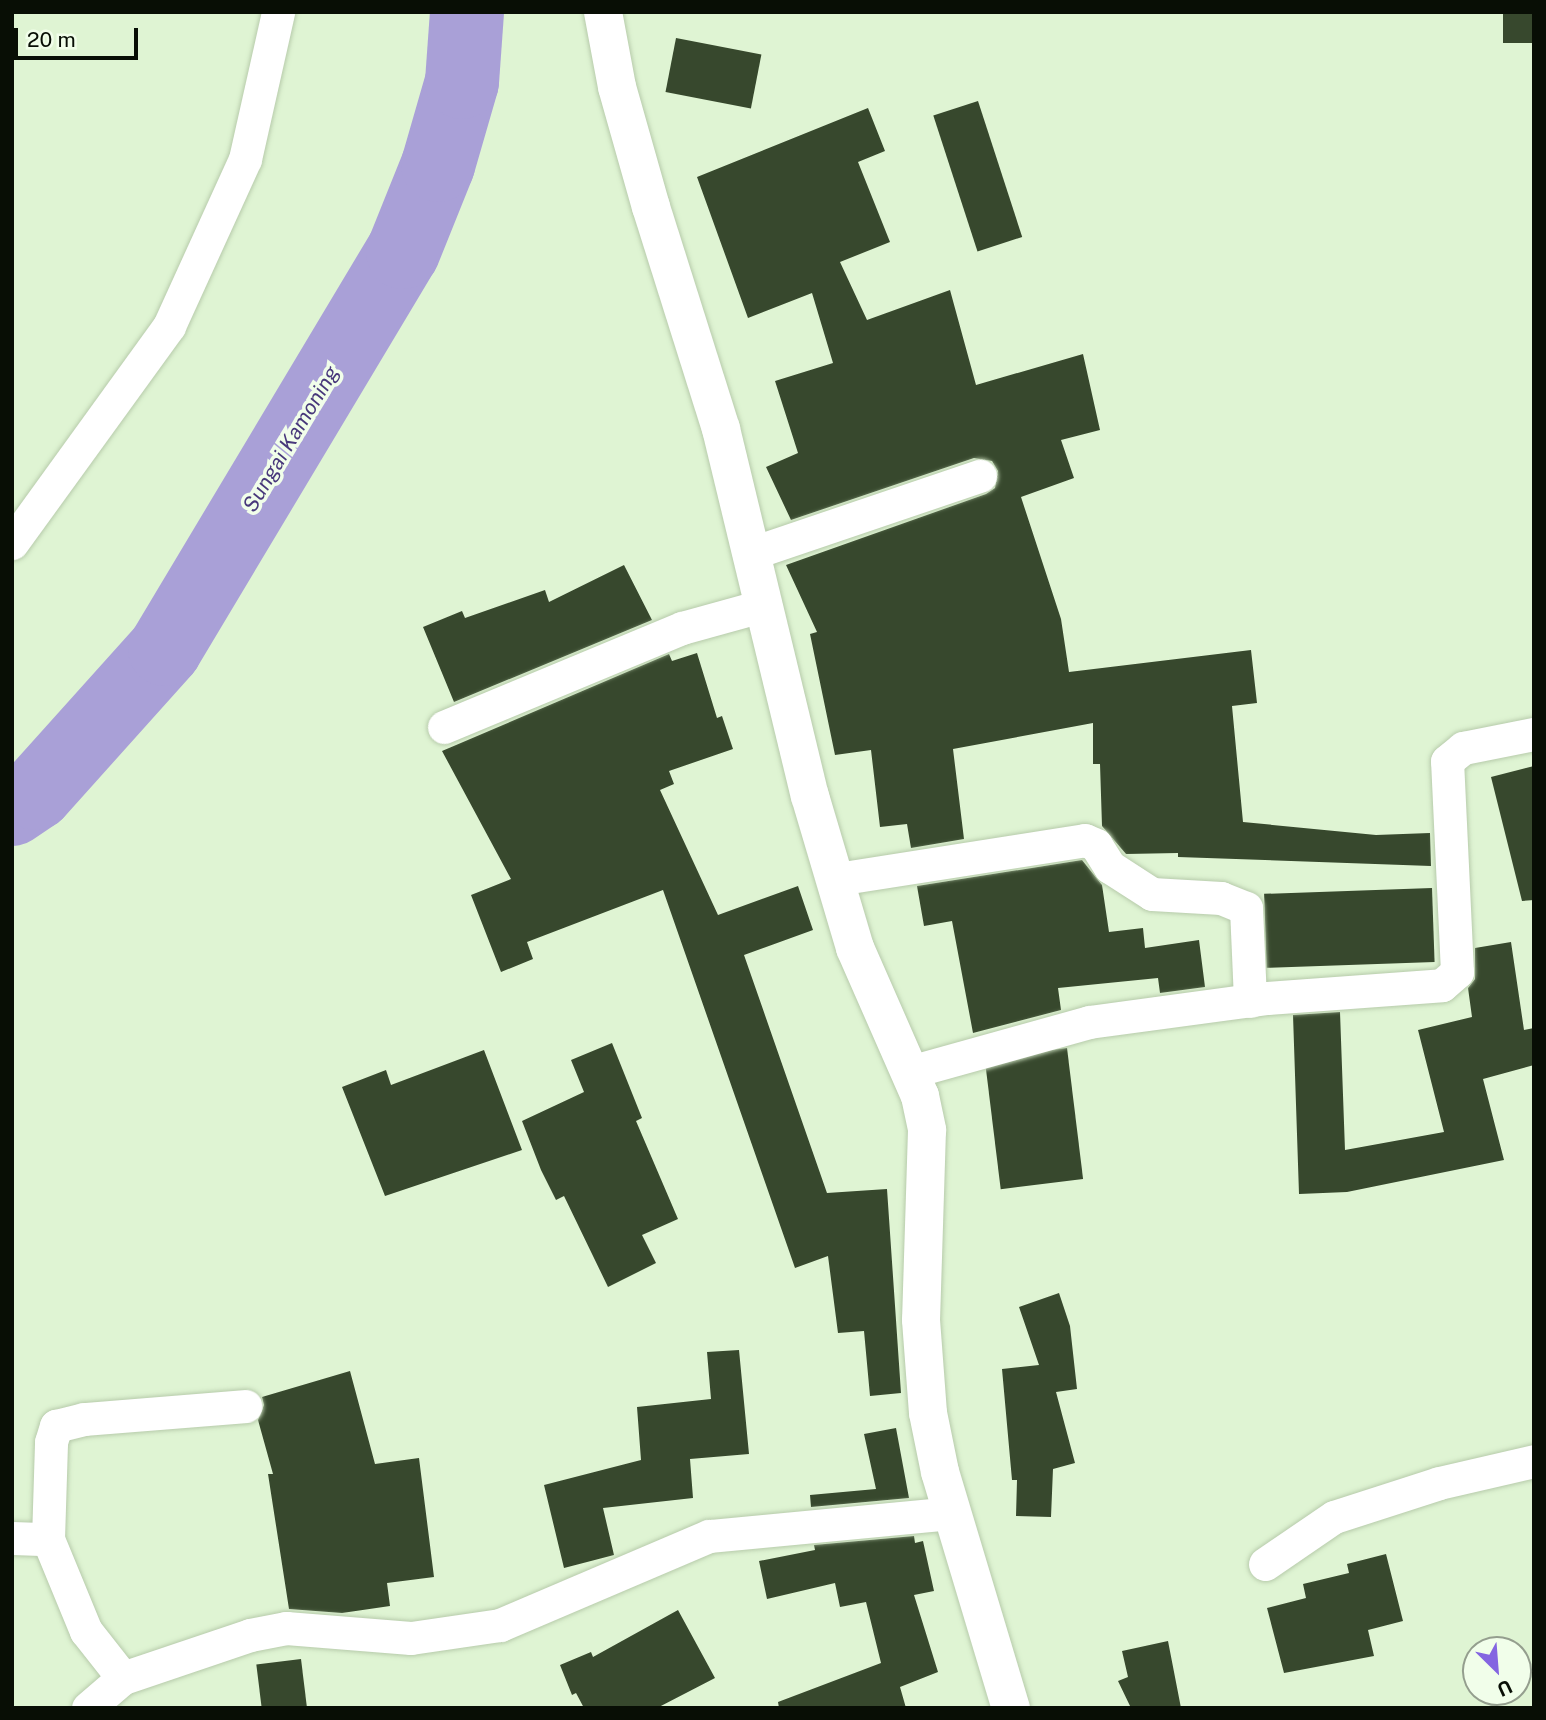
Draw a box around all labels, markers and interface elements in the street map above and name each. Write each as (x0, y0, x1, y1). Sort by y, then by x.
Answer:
scale bar (18, 14, 142, 58)
text: 20 m (27, 27, 76, 52)
water label: Sungai Kamoning (238, 361, 344, 517)
north arrow (1462, 1636, 1532, 1706)
text: U (1494, 1675, 1516, 1701)

